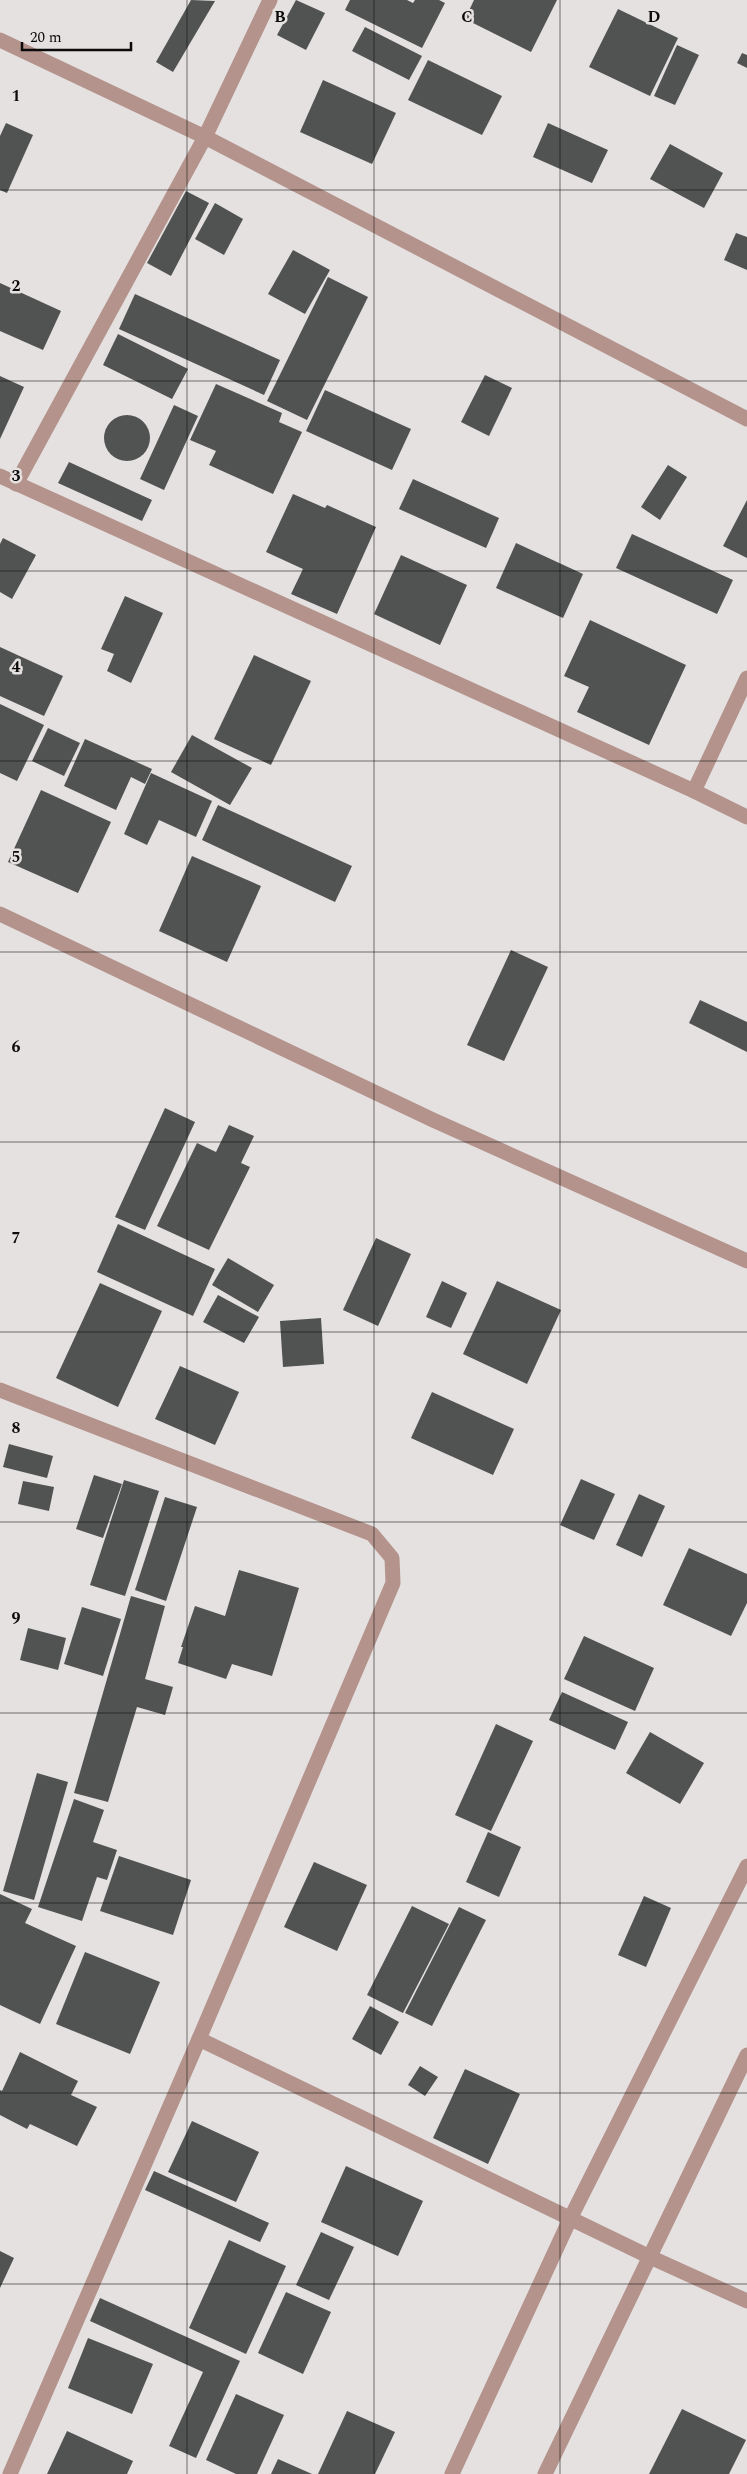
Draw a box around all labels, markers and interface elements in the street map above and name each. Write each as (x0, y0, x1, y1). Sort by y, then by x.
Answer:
text: B (274, 5, 286, 29)
text: C (461, 5, 473, 29)
text: D (648, 5, 661, 29)
scale bar (22, 20, 131, 52)
text: 20 m (30, 26, 62, 49)
text: 1 (12, 84, 20, 108)
text: 2 (12, 274, 21, 298)
text: 3 (12, 464, 21, 488)
text: 4 (12, 655, 21, 679)
text: 5 (12, 845, 20, 869)
text: 6 (12, 1035, 21, 1059)
text: 7 (12, 1226, 21, 1250)
text: 8 (12, 1416, 21, 1440)
text: 9 (12, 1606, 21, 1630)

